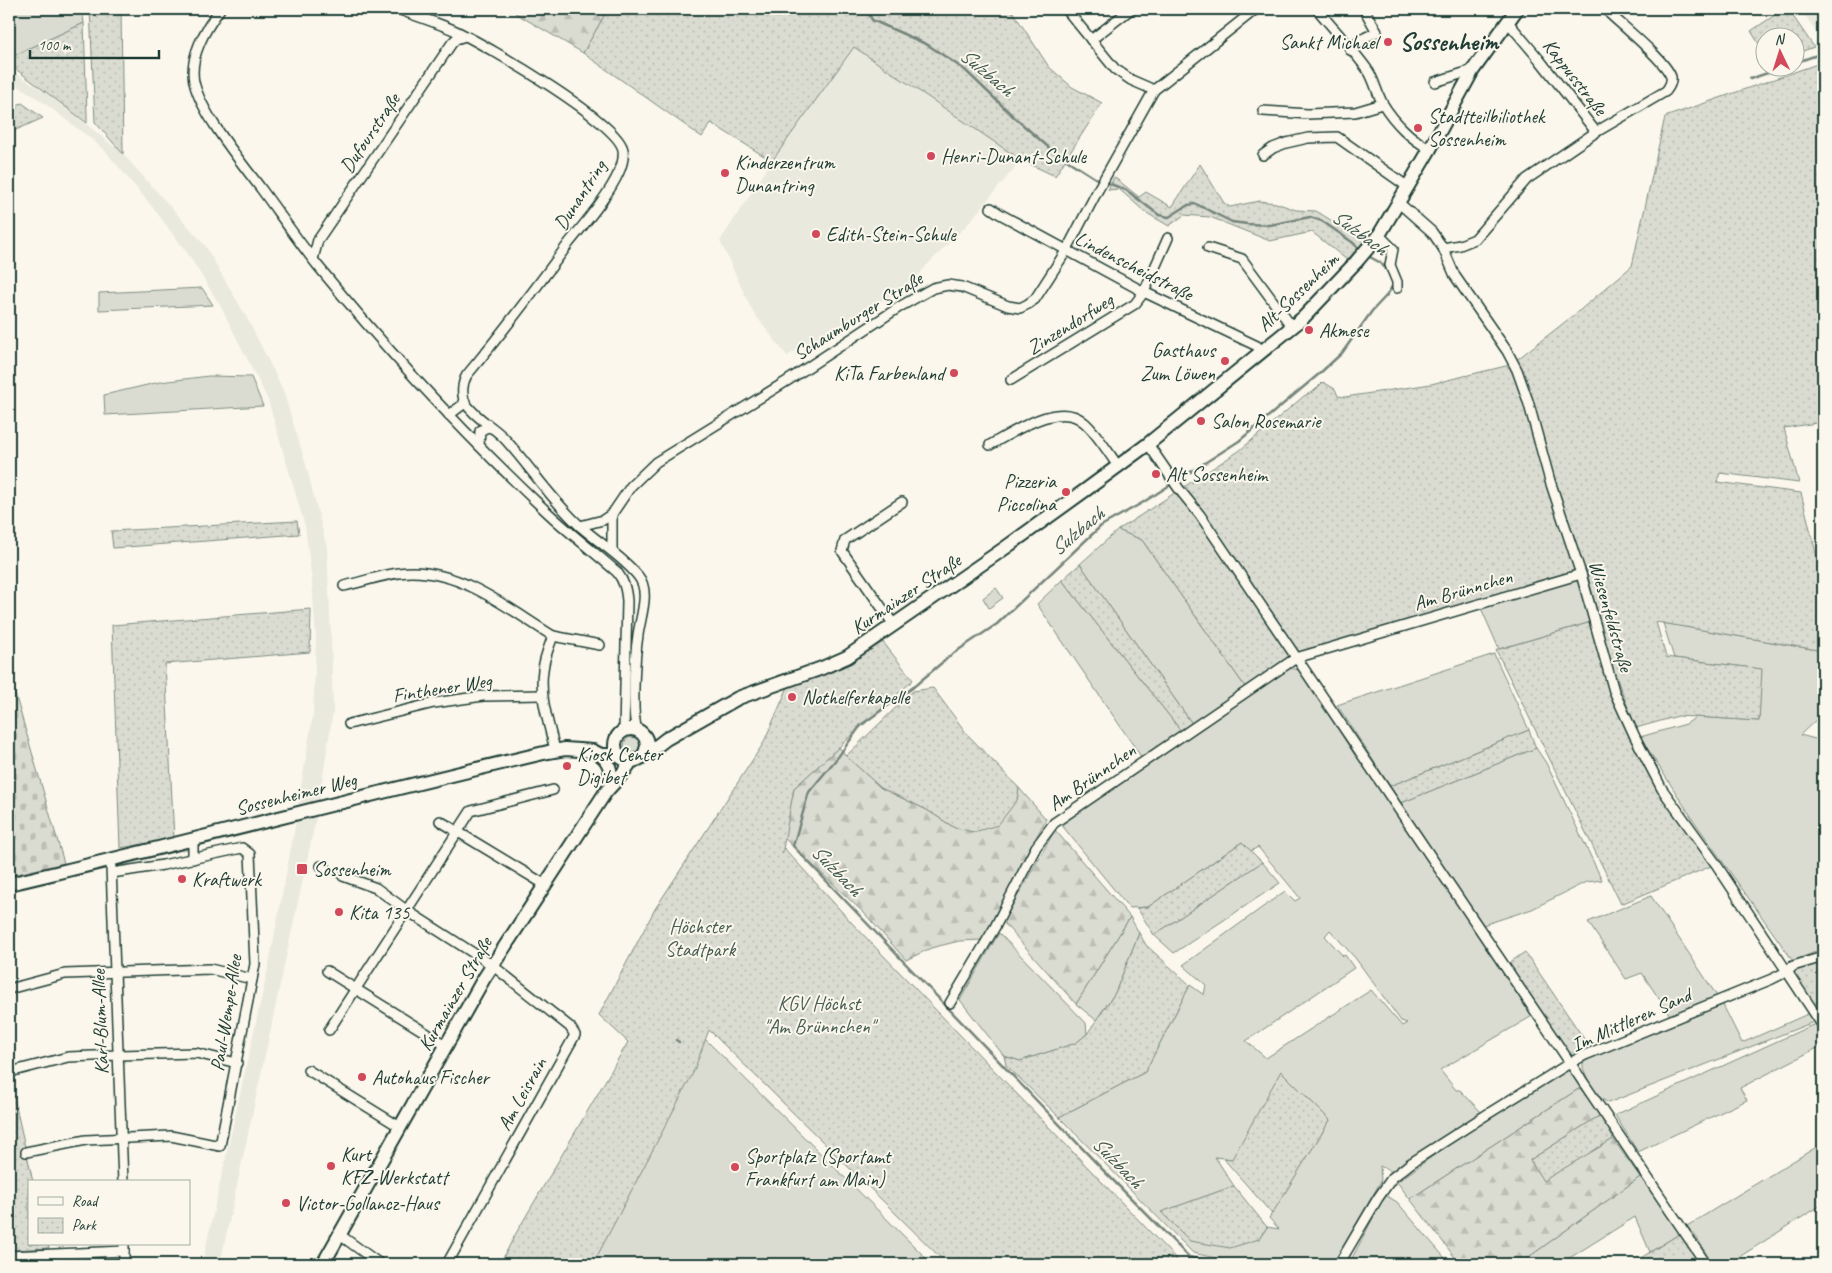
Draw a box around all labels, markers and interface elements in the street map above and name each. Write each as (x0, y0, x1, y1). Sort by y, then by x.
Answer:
district label: Sossenheim (1400, 26, 1500, 58)
scale bar (30, 28, 159, 60)
north arrow (1754, 28, 1804, 78)
place label: Sankt Michael (1280, 30, 1382, 55)
text: N (1774, 31, 1786, 48)
street label: Kappusstraße (1537, 34, 1614, 122)
text: 100 m (38, 36, 72, 55)
marker: Sankt Michael (1382, 36, 1394, 48)
water label: Sulzbach (955, 42, 1020, 103)
street label: Dufourstraße (334, 87, 406, 177)
place label: Stadtteilbiliothek Sossenheim (1428, 104, 1546, 152)
marker: Stadtteilbiliothek Sossenheim (1412, 122, 1424, 134)
place label: Henri-Dunant-Schule (941, 144, 1088, 169)
place label: Kinderzentrum Dunantring (735, 150, 836, 198)
marker: Henri-Dunant-Schule (925, 150, 937, 162)
street label: Dunantring (548, 154, 613, 235)
marker: Kinderzentrum Dunantring (719, 167, 731, 179)
water label: Sulzbach (1327, 203, 1394, 262)
place label: Edith-Stein-Schule (826, 222, 957, 247)
street label: Lindenscheidstraße (1071, 226, 1198, 307)
marker: Edith-Stein-Schule (810, 228, 822, 240)
street label: Alt-Sossenheim (1252, 246, 1345, 337)
street label: Schaumburger Straße (789, 265, 929, 366)
street label: Zinzendorfweg (1022, 287, 1119, 360)
place label: Akmese (1319, 318, 1370, 343)
marker: Akmese (1303, 324, 1315, 336)
place label: Gasthaus Zum Löwen (1140, 338, 1217, 386)
marker: Gasthaus Zum Löwen (1219, 355, 1231, 367)
place label: KiTa Farbenland (834, 361, 947, 386)
marker: KiTa Farbenland (948, 367, 960, 379)
place label: Salon Rosemarie (1211, 409, 1322, 434)
marker: Salon Rosemarie (1195, 415, 1207, 427)
place label: Alt Sossenheim (1166, 462, 1269, 487)
marker: Alt Sossenheim (1150, 468, 1162, 480)
place label: Pizzeria Piccolina (997, 469, 1057, 517)
marker: Pizzeria Piccolina (1060, 486, 1072, 498)
water label: Sulzbach (1045, 500, 1110, 561)
street label: Kurmainzer Straße (846, 547, 967, 640)
street label: Wiesenfeldstraße (1583, 558, 1639, 676)
street label: Am Brünnchen (1411, 564, 1516, 616)
street label: Finthener Weg (391, 668, 495, 708)
place label: Nothelferkapelle (802, 685, 911, 710)
marker: Nothelferkapelle (786, 691, 798, 703)
street label: Am Brünnchen (1043, 737, 1141, 816)
place label: Kiosk Center Digibet (577, 742, 664, 790)
marker: Kiosk Center Digibet (561, 760, 573, 772)
street label: Sossenheimer Weg (233, 767, 360, 821)
water label: Sulzbach (806, 838, 869, 903)
place label: Sossenheim (313, 857, 392, 882)
marker: Sossenheim (295, 862, 309, 876)
place label: Kraftwerk (192, 867, 262, 892)
marker: Kraftwerk (176, 873, 188, 885)
place label: Kita 135 (349, 900, 410, 925)
marker: Kita 135 (333, 906, 345, 918)
park label: Höchster Stadtpark (665, 914, 737, 962)
street label: Kurmainzer Straße (412, 931, 498, 1055)
street label: Paul-Wempe-Allee (204, 952, 248, 1073)
street label: Karl-Blum-Allee (86, 968, 114, 1075)
street label: Im Mittleren Sand (1567, 981, 1697, 1057)
park label: KGV Höchst "Am Brünnchen" (764, 991, 879, 1039)
street label: Am Leisrain (492, 1052, 553, 1135)
place label: Autohaus Fischer (372, 1065, 490, 1090)
marker: Autohaus Fischer (356, 1071, 368, 1083)
water label: Sulzbach (1087, 1130, 1150, 1195)
place label: Kurt KFZ-Werkstatt (341, 1142, 451, 1190)
place label: Sportplatz (Sportamt Frankfurt am Main) (745, 1144, 893, 1192)
marker: Kurt KFZ-Werkstatt (325, 1160, 337, 1172)
marker: Sportplatz (Sportamt Frankfurt am Main) (729, 1161, 741, 1173)
legend (28, 1180, 190, 1246)
place label: Victor-Gollancz-Haus (296, 1191, 441, 1216)
text: Road (72, 1192, 99, 1211)
marker: Victor-Gollancz-Haus (280, 1197, 292, 1209)
text: Park (72, 1216, 97, 1235)

